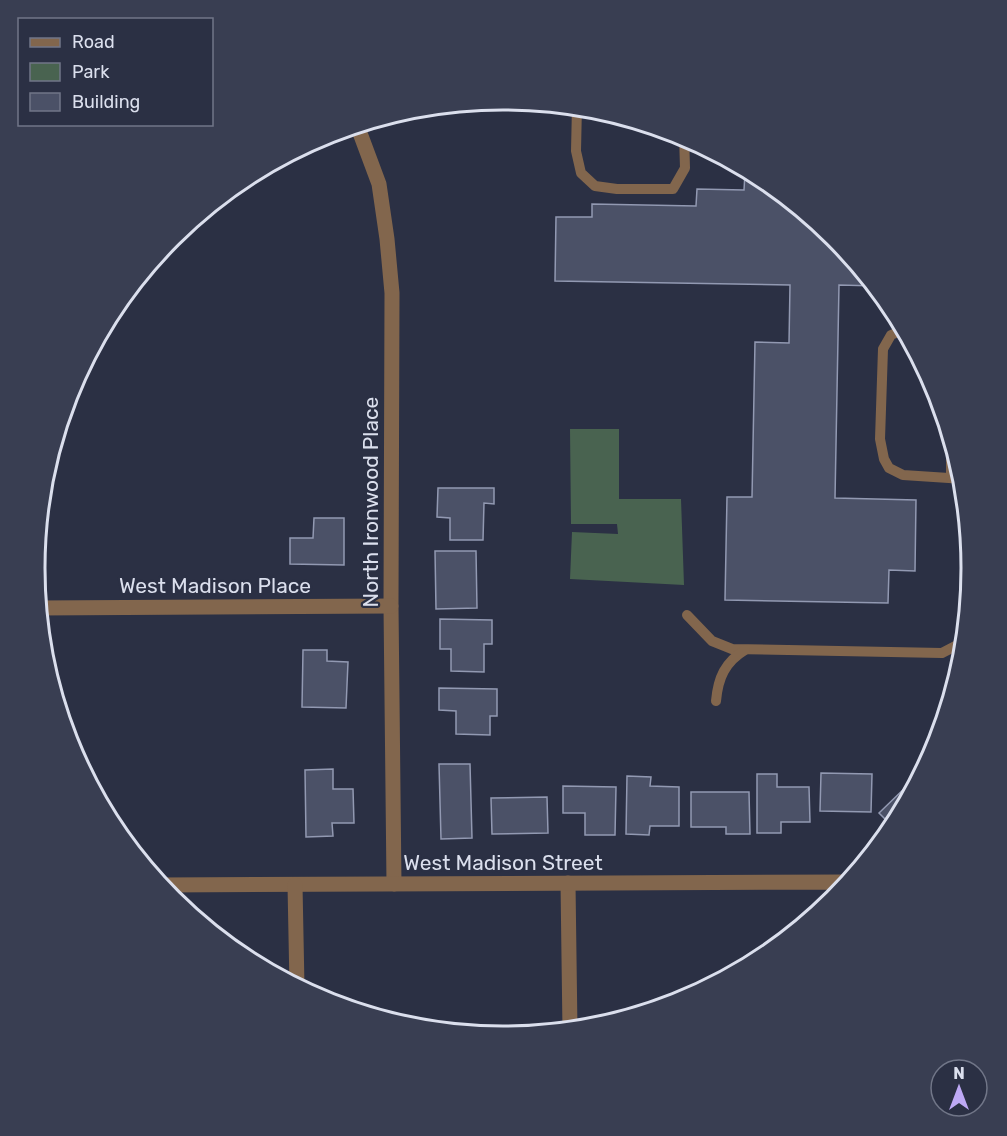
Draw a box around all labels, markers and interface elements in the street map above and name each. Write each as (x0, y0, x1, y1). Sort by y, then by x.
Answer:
legend (18, 18, 213, 126)
text: Road (72, 31, 115, 53)
text: Park (72, 61, 110, 83)
text: Building (72, 91, 140, 113)
street label: North Ironwood Place (358, 397, 383, 607)
street label: West Madison Place (119, 573, 311, 598)
street label: West Madison Street (403, 850, 603, 875)
north arrow (929, 1058, 989, 1118)
text: N (953, 1064, 965, 1083)

